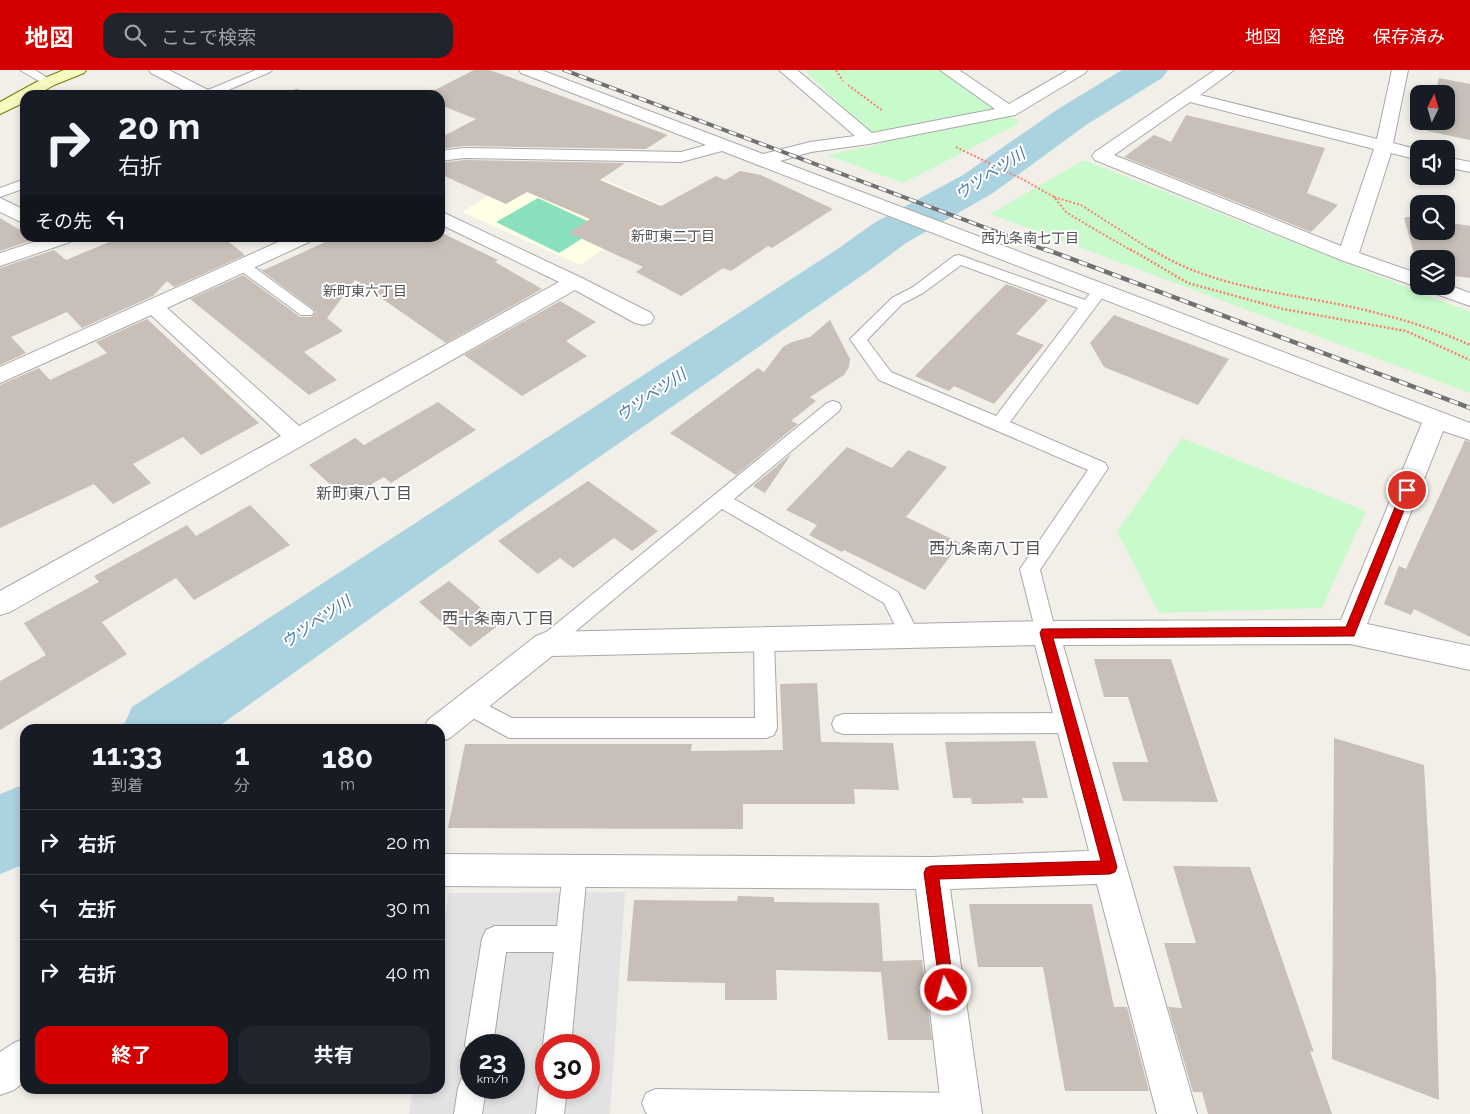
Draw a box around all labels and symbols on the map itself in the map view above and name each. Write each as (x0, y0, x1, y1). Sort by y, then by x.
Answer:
north arrow (1410, 85, 1455, 130)
water label: ウツベツ川 (951, 143, 1030, 204)
district label: 新町東二丁目 (631, 228, 715, 244)
district label: 西九条南七丁目 (981, 230, 1079, 246)
district label: 新町東六丁目 (323, 283, 407, 299)
water label: ウツベツ川 (613, 364, 691, 425)
pin (1386, 469, 1428, 511)
district label: 新町東八丁目 (316, 484, 412, 503)
district label: 西九条南八丁目 (929, 539, 1041, 558)
water label: ウツベツ川 (278, 591, 356, 652)
district label: 西十条南八丁目 (442, 609, 554, 628)
position arrow (919, 963, 971, 1015)
speed limit sign: 30 (535, 1034, 600, 1099)

